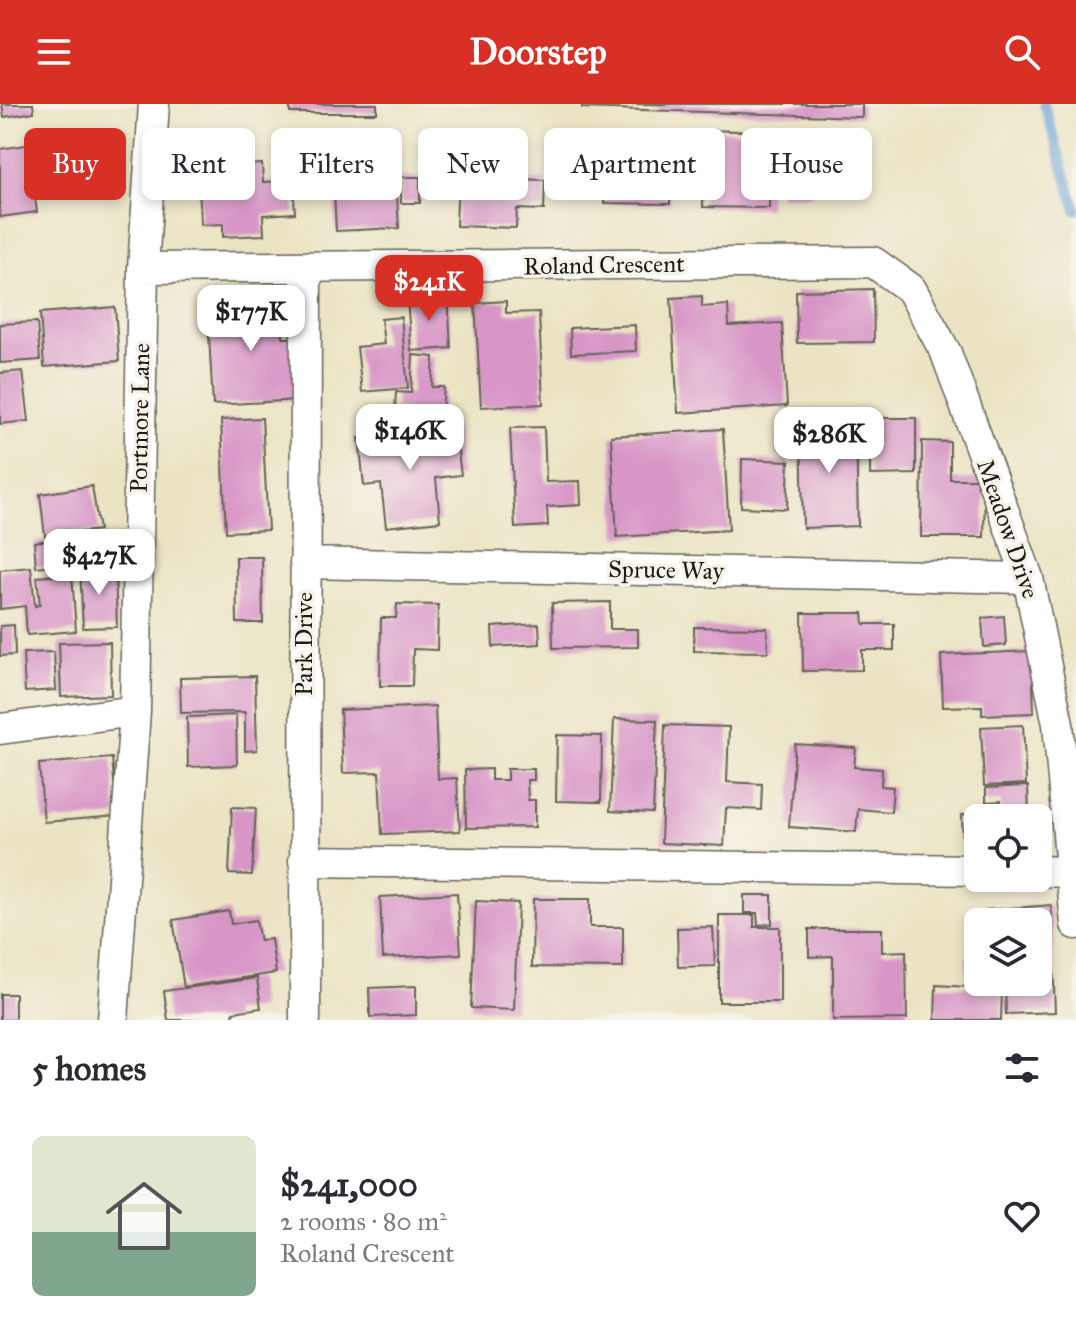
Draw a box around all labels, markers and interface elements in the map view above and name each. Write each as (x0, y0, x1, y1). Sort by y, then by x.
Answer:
icon: menu (32, 30, 76, 74)
text: Doorstep (469, 30, 607, 74)
icon: search (1000, 30, 1044, 74)
chip: Buy (24, 128, 126, 200)
chip: Rent (142, 128, 255, 200)
chip: Filters (271, 128, 402, 200)
chip: New (418, 128, 528, 200)
chip: Apartment (544, 128, 725, 200)
chip: House (741, 128, 872, 200)
street label: Roland Crescent (523, 249, 685, 281)
pin: $241K (373, 255, 485, 323)
text: $241K (393, 265, 465, 297)
pin: $177K (195, 285, 307, 353)
text: $177K (215, 295, 287, 327)
street label: Portmore Lane (124, 343, 156, 493)
pin: $146K (354, 404, 466, 472)
pin: $286K (773, 407, 885, 475)
text: $146K (374, 414, 446, 446)
text: $286K (792, 417, 866, 449)
street label: Meadow Drive (970, 455, 1046, 603)
pin: $427K (43, 529, 155, 597)
text: $427K (62, 539, 136, 571)
street label: Spruce Way (608, 554, 725, 586)
street label: Park Drive (289, 592, 319, 696)
map controls (964, 804, 1052, 996)
button: locate (964, 804, 1052, 892)
button: layers (964, 908, 1052, 996)
icon: filters (1000, 1046, 1044, 1090)
text: 5 homes (32, 1048, 146, 1089)
text: $241,000 (280, 1164, 418, 1205)
icon: home (96, 1168, 192, 1264)
icon: heart (1000, 1194, 1044, 1238)
text: 2 rooms · 80 m² (280, 1205, 447, 1237)
text: Roland Crescent (280, 1237, 455, 1269)

